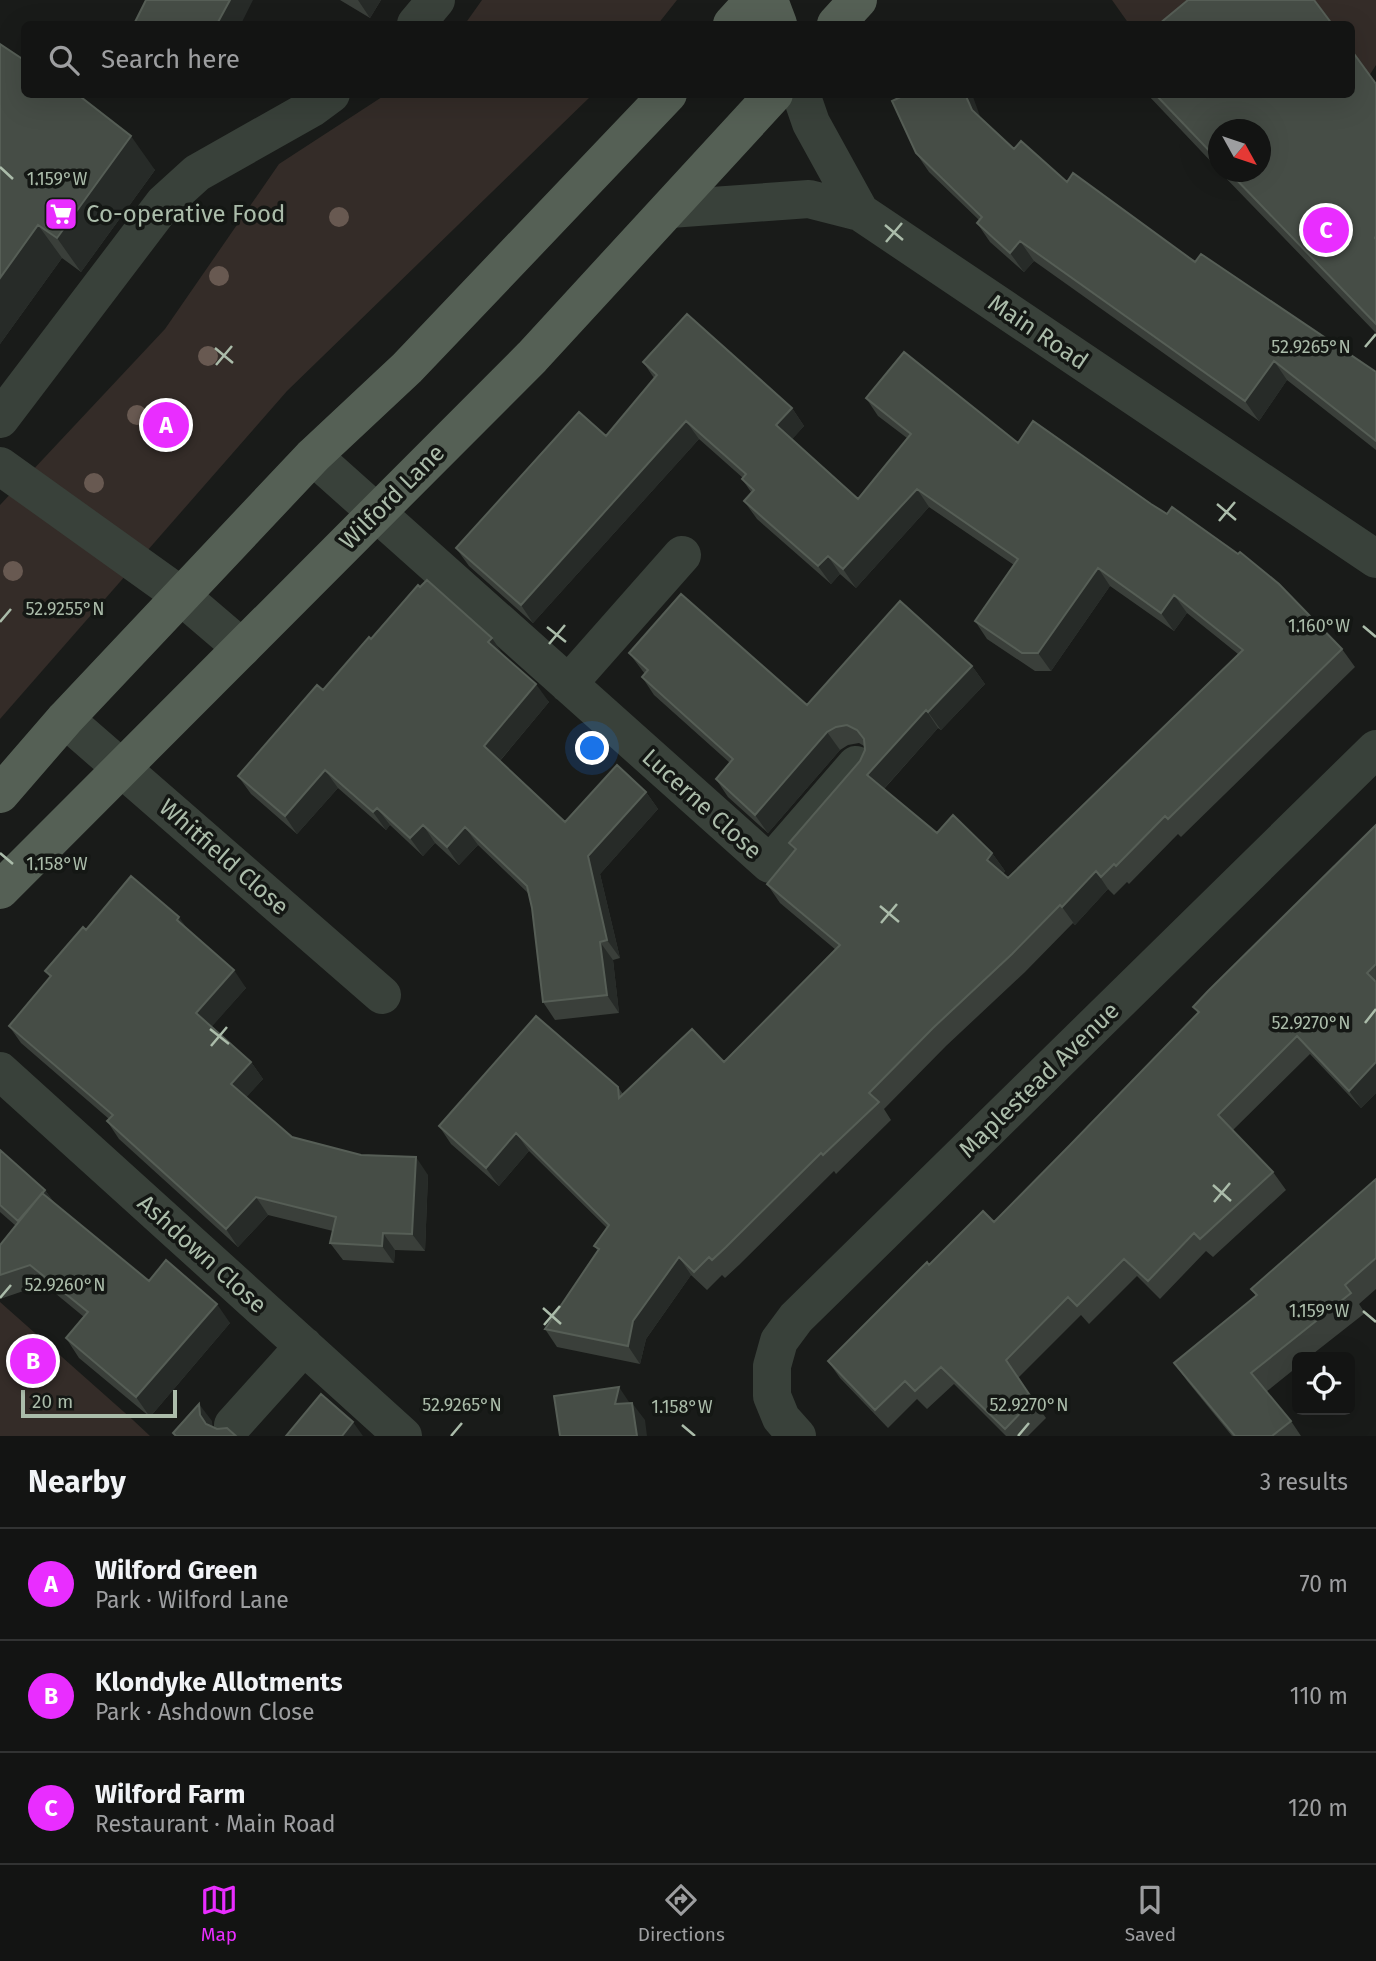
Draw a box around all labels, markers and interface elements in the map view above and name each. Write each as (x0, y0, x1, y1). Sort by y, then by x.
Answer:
search box (21, 21, 1355, 98)
icon: search (45, 41, 83, 79)
text: Search here (101, 44, 240, 75)
north arrow (1208, 119, 1271, 182)
text: 1.159°W (27, 168, 87, 190)
supermarket icon: Co-operative Food (42, 195, 80, 233)
place label: Co-operative Food (86, 200, 285, 228)
pin: C (1303, 204, 1349, 256)
street label: Main Road (983, 288, 1093, 376)
text: 52.9265°N (1271, 336, 1351, 358)
pin: A (143, 399, 189, 451)
street label: Wilford Lane (334, 439, 450, 555)
text: 52.9255°N (25, 598, 105, 620)
text: 1.160°W (1288, 615, 1350, 637)
your location (575, 731, 609, 765)
street label: Lucerne Close (637, 743, 767, 865)
street label: Whitfield Close (154, 793, 294, 921)
text: 1.158°W (26, 853, 88, 875)
street label: Maplestead Avenue (953, 996, 1125, 1164)
text: 52.9270°N (1272, 1012, 1350, 1034)
street label: Ashdown Close (132, 1189, 272, 1319)
text: 52.9260°N (25, 1274, 105, 1296)
text: 1.159°W (1289, 1300, 1349, 1322)
pin: B (10, 1335, 56, 1387)
map controls (1292, 1352, 1355, 1415)
button: locate (1292, 1352, 1355, 1415)
scale bar (21, 1387, 177, 1419)
text: 20 m (32, 1390, 73, 1413)
text: 52.9265°N (422, 1394, 502, 1416)
text: 52.9270°N (990, 1394, 1068, 1416)
text: 1.158°W (651, 1396, 713, 1418)
text: Nearby (28, 1464, 126, 1500)
text: 3 results (1260, 1468, 1348, 1496)
text: Wilford Green (95, 1555, 258, 1586)
text: A (44, 1570, 58, 1598)
text: 70 m (1299, 1570, 1348, 1598)
text: Park · Wilford Lane (95, 1586, 289, 1614)
text: Klondyke Allotments (95, 1667, 343, 1698)
text: B (44, 1682, 58, 1710)
text: 110 m (1290, 1682, 1348, 1710)
text: Park · Ashdown Close (95, 1698, 315, 1726)
text: Wilford Farm (95, 1779, 245, 1810)
text: C (44, 1794, 58, 1822)
text: 120 m (1288, 1794, 1348, 1822)
text: Restaurant · Main Road (95, 1810, 335, 1838)
tab: Map (200, 1881, 238, 1946)
tab: Directions (638, 1881, 725, 1946)
tab: Saved (1125, 1881, 1176, 1946)

